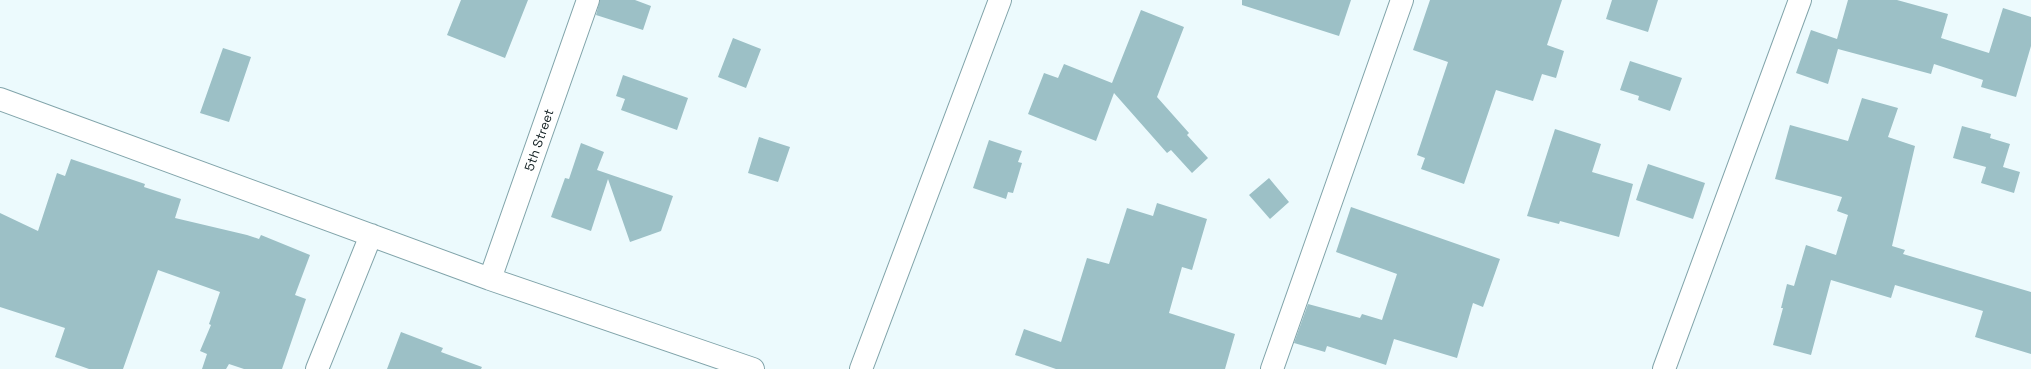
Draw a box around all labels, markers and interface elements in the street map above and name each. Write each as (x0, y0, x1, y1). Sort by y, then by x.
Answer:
street label: 5th Street (520, 107, 558, 173)

